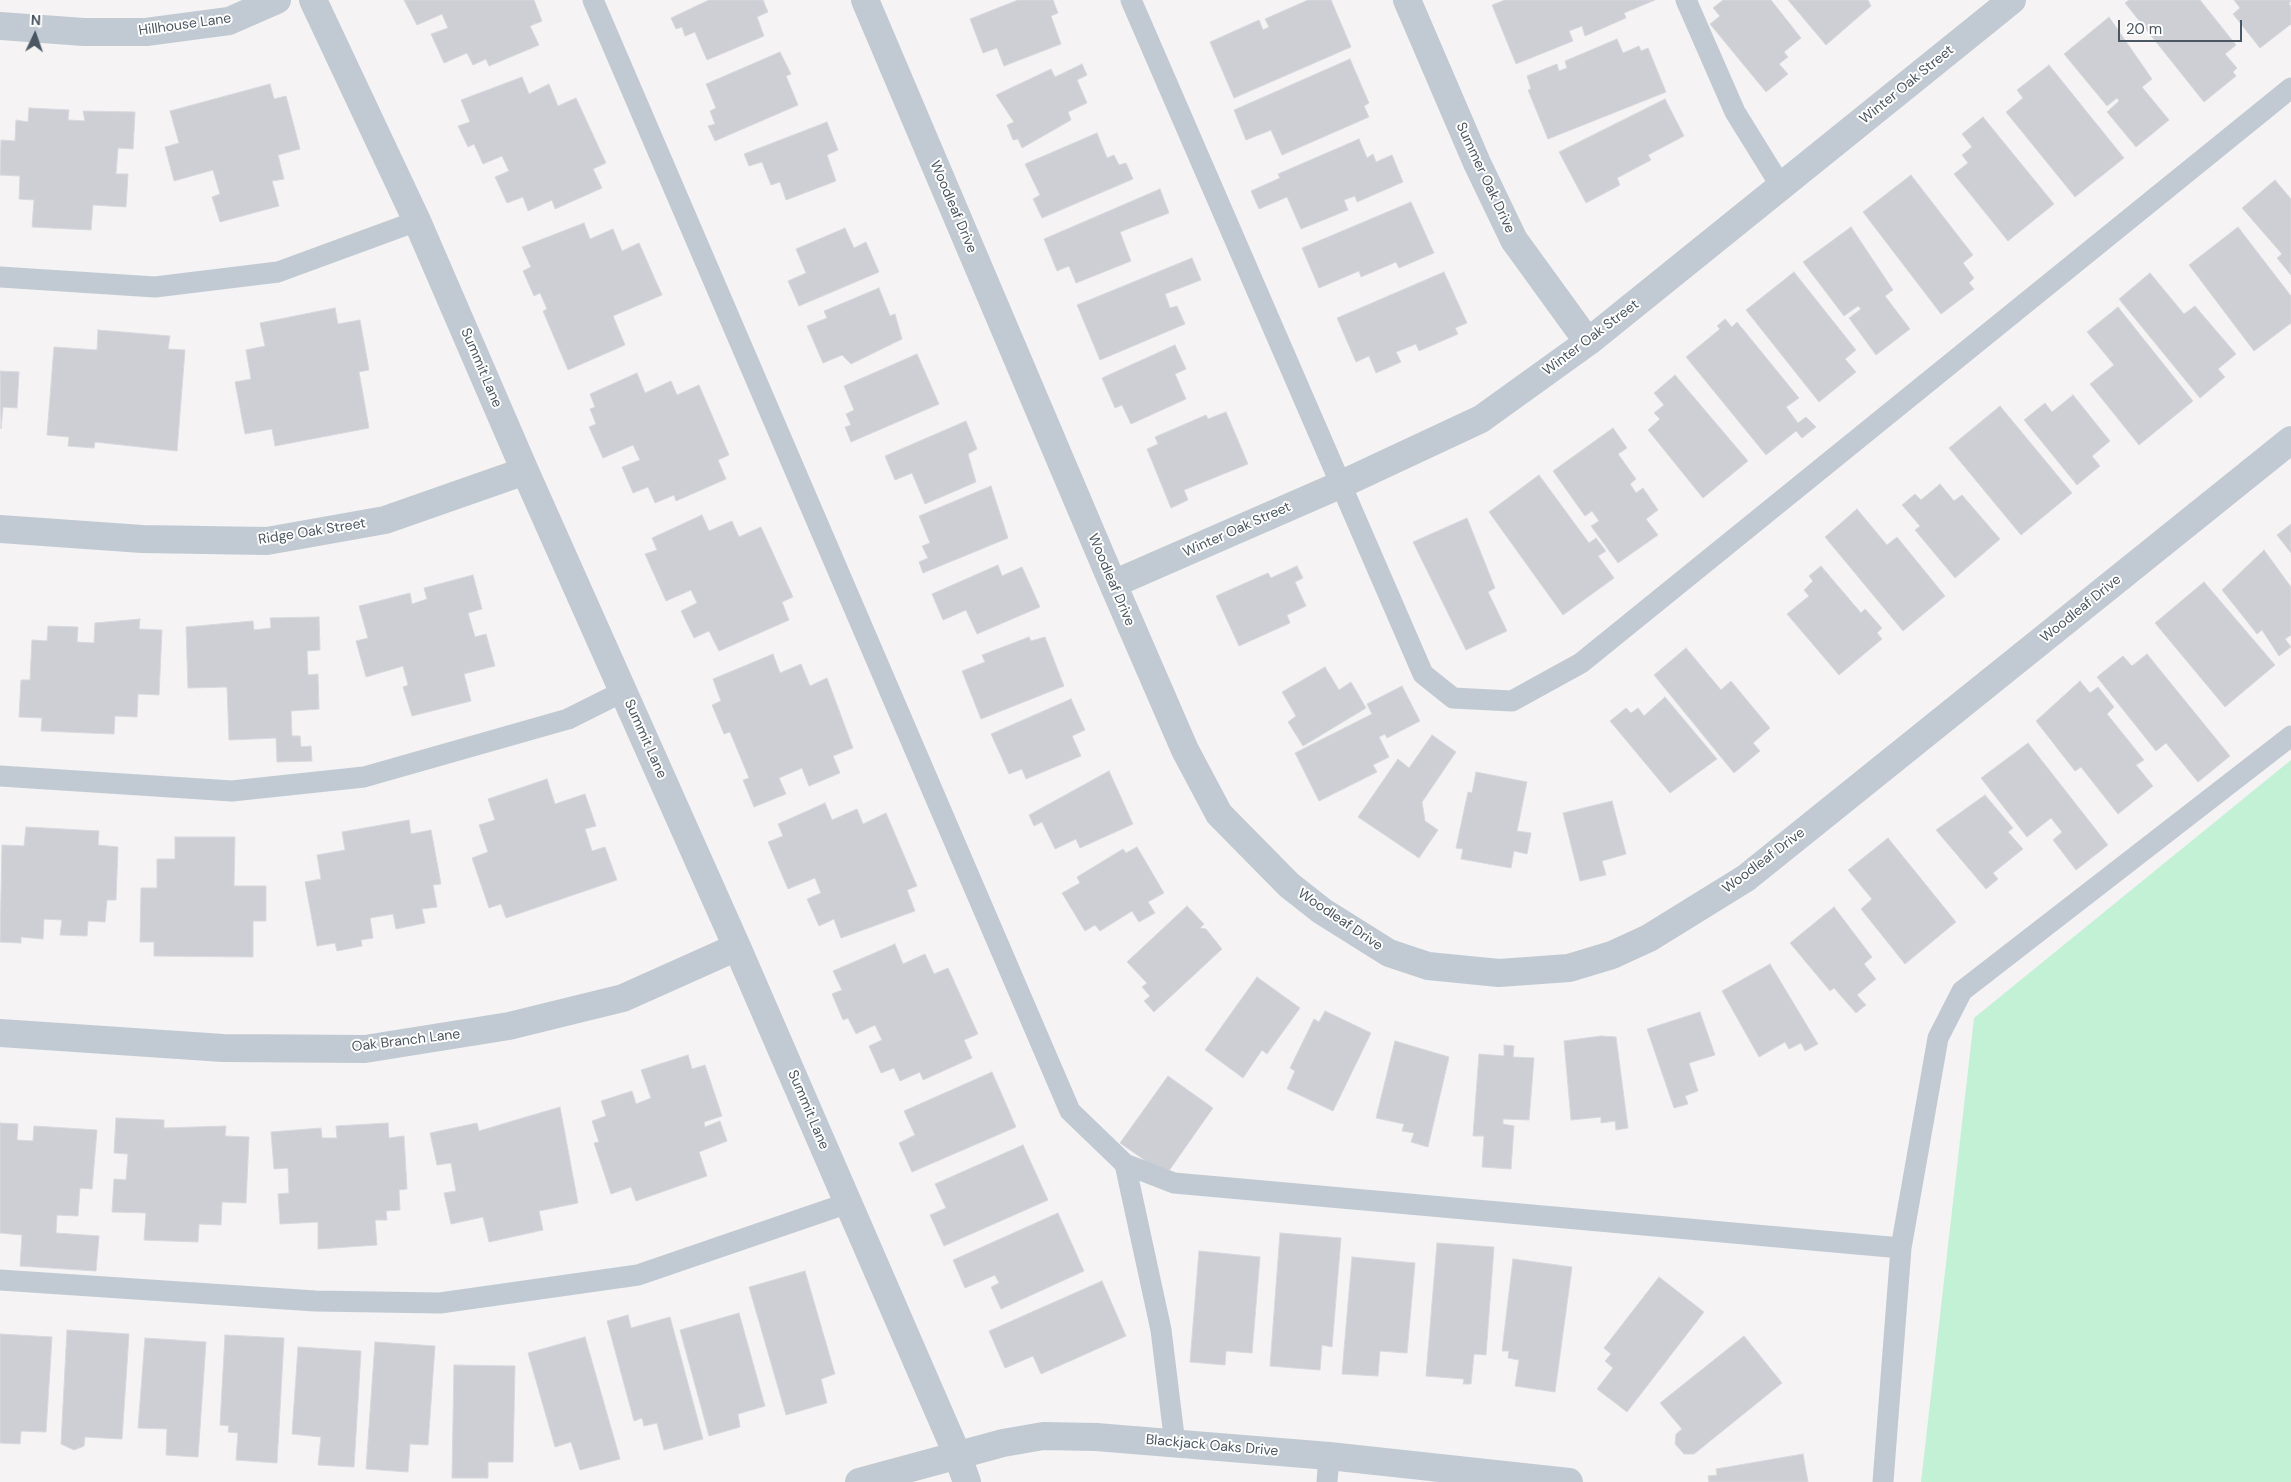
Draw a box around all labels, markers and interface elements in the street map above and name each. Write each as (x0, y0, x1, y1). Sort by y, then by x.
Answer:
north arrow (10, 10, 60, 60)
street label: Hillhouse Lane (138, 10, 232, 40)
scale bar (2121, 10, 2245, 42)
text: N (30, 11, 41, 29)
text: 20 m (2126, 19, 2162, 39)
street label: Winter Oak Street (1857, 42, 1957, 128)
street label: Summer Oak Drive (1452, 120, 1518, 236)
street label: Woodleaf Drive (926, 158, 980, 256)
street label: Winter Oak Street (1540, 296, 1642, 380)
street label: Summit Lane (457, 326, 505, 410)
street label: Winter Oak Street (1181, 499, 1293, 561)
street label: Ridge Oak Street (257, 515, 367, 549)
street label: Woodleaf Drive (1084, 531, 1138, 629)
street label: Woodleaf Drive (2037, 571, 2125, 647)
street label: Summit Lane (620, 697, 670, 781)
street label: Woodleaf Drive (1720, 825, 1808, 897)
street label: Woodleaf Drive (1294, 885, 1386, 955)
street label: Oak Branch Lane (351, 1026, 461, 1056)
street label: Summit Lane (784, 1068, 832, 1152)
street label: Blackjack Oaks Drive (1145, 1432, 1279, 1460)

